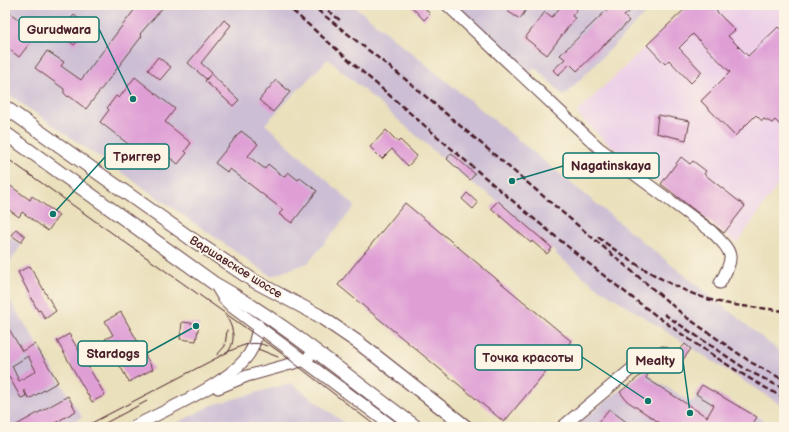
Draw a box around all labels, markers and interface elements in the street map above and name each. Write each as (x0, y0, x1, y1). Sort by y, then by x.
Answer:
callout: Gurudwara (19, 17, 99, 42)
text: Gurudwara (27, 22, 91, 38)
callout: Триггер (105, 144, 169, 169)
text: Триггер (113, 149, 161, 165)
callout: Nagatinskaya (563, 153, 659, 178)
text: Nagatinskaya (571, 158, 651, 174)
street label: Варшавское шоссе (187, 233, 285, 302)
callout: Stardogs (78, 341, 147, 366)
callout: Точка красоты (475, 345, 582, 370)
text: Stardogs (86, 346, 140, 362)
callout: Mealty (627, 348, 683, 373)
text: Точка красоты (482, 350, 574, 366)
text: Mealty (635, 353, 675, 369)

